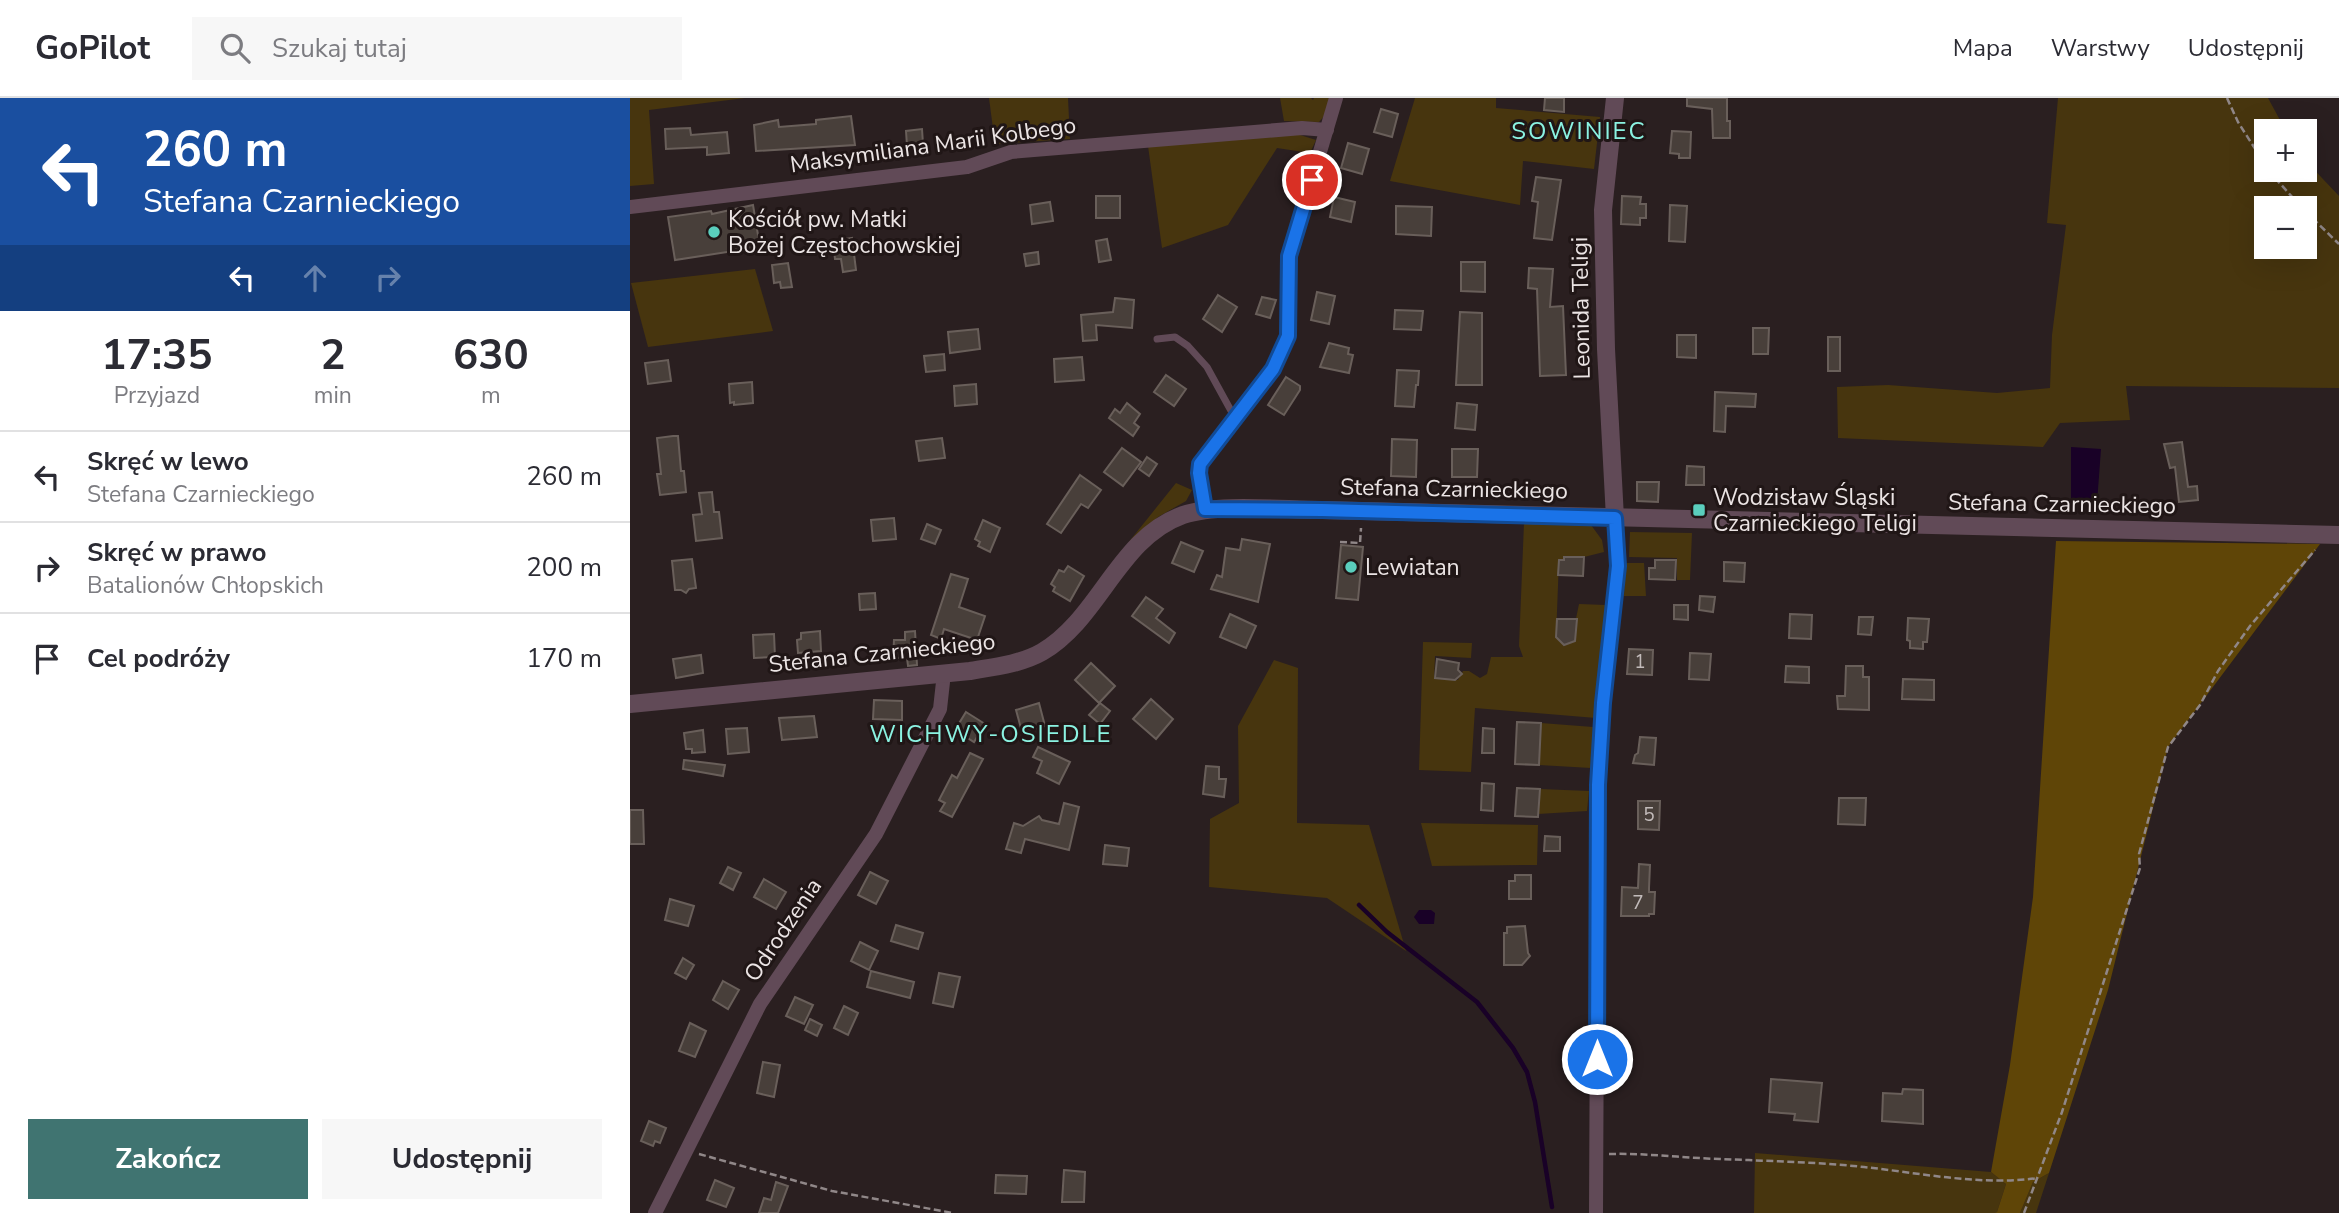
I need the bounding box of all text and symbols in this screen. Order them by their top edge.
search box [192,17,682,80]
text: GoPilot [35,26,150,71]
icon: search [216,29,254,67]
text: Szukaj tutaj [272,31,407,66]
text: Mapa [1953,32,2013,64]
text: Warstwy [2051,32,2150,64]
text: Udostępnij [2188,32,2304,64]
street label: Maksymiliana Marii Kolbego [788,110,1078,180]
district label: SOWINIEC [1511,115,1647,147]
text: 260 m [143,116,287,183]
map controls [2254,119,2317,259]
button: + [2254,119,2317,182]
icon: left [28,126,119,217]
pin [1282,150,1342,210]
icon: arrive [1293,161,1331,199]
text: Stefana Czarnieckiego [143,180,460,223]
button: − [2254,196,2317,259]
place label: Kościół pw. Matki Bożej Częstochowskiej [728,204,961,261]
marker: Kościół pw. Matki Bożej Częstochowskiej [706,224,722,240]
street label: Leonida Teligi [1564,236,1598,380]
icon: left [223,259,261,297]
icon: ahead [296,259,334,297]
icon: right [369,259,407,297]
text: 17:35 [101,327,212,384]
text: 2 [320,327,345,384]
text: 630 [453,327,529,384]
text: Przyjazd [114,380,200,411]
text: min [314,380,352,411]
text: m [481,380,501,411]
text: Skręć w lewo [87,444,249,479]
icon: left [28,458,66,496]
text: 260 m [526,459,602,494]
street label: Stefana Czarnieckiego [1340,472,1568,506]
text: Stefana Czarnieckiego [87,479,315,510]
place label: Wodzisław Śląski Czarnieckiego Teligi [1713,482,1917,539]
street label: Stefana Czarnieckiego [1948,487,2176,521]
marker: Wodzisław Śląski Czarnieckiego Teligi [1691,502,1707,518]
text: Skręć w prawo [87,535,267,570]
icon: right [28,549,66,587]
text: 200 m [526,550,602,585]
place label: Lewiatan [1365,552,1460,583]
marker: Lewiatan [1343,559,1359,575]
text: Batalionów Chłopskich [87,570,324,601]
street label: Stefana Czarnieckiego [767,626,997,680]
icon: arrive [28,640,66,678]
text: Cel podróży [87,641,230,676]
text: 170 m [526,641,602,676]
house number: 1 [1634,649,1646,675]
district label: WICHWY-OSIEDLE [869,718,1113,750]
house number: 5 [1643,802,1655,828]
street label: Odrodzenia [737,872,829,988]
house number: 7 [1632,890,1644,916]
position arrow [1560,1022,1634,1096]
button: Zakończ [28,1119,308,1199]
button: Udostępnij [322,1119,602,1199]

